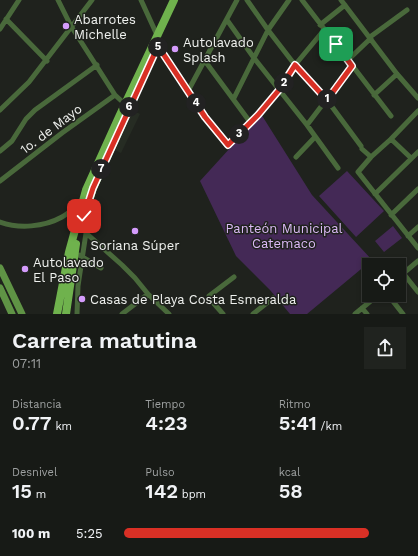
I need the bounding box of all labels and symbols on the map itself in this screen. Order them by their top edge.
place label: Abarrotes Michelle [74,12,136,42]
marker: Abarrotes Michelle [61,21,71,31]
pin [319,27,353,61]
place label: Autolavado Splash [183,35,254,65]
pin: 5 [148,37,168,57]
marker: Autolavado Splash [170,44,180,54]
pin: 2 [274,73,294,93]
pin: 1 [317,89,337,109]
pin: 4 [186,93,206,113]
pin: 6 [119,97,139,117]
street label: 1o. de Mayo [17,101,85,157]
pin: 3 [229,124,249,144]
pin: 7 [91,159,111,179]
pin [67,199,101,233]
park label: Panteón Municipal Catemaco [225,221,343,251]
marker: Soriana Súper [130,226,140,236]
place label: Soriana Súper [90,238,180,253]
place label: Autolavado El Paso [33,255,104,285]
marker: Autolavado El Paso [20,264,30,274]
place label: Casas de Playa Costa Esmeralda [90,292,297,307]
marker: Casas de Playa Costa Esmeralda [77,294,87,304]

